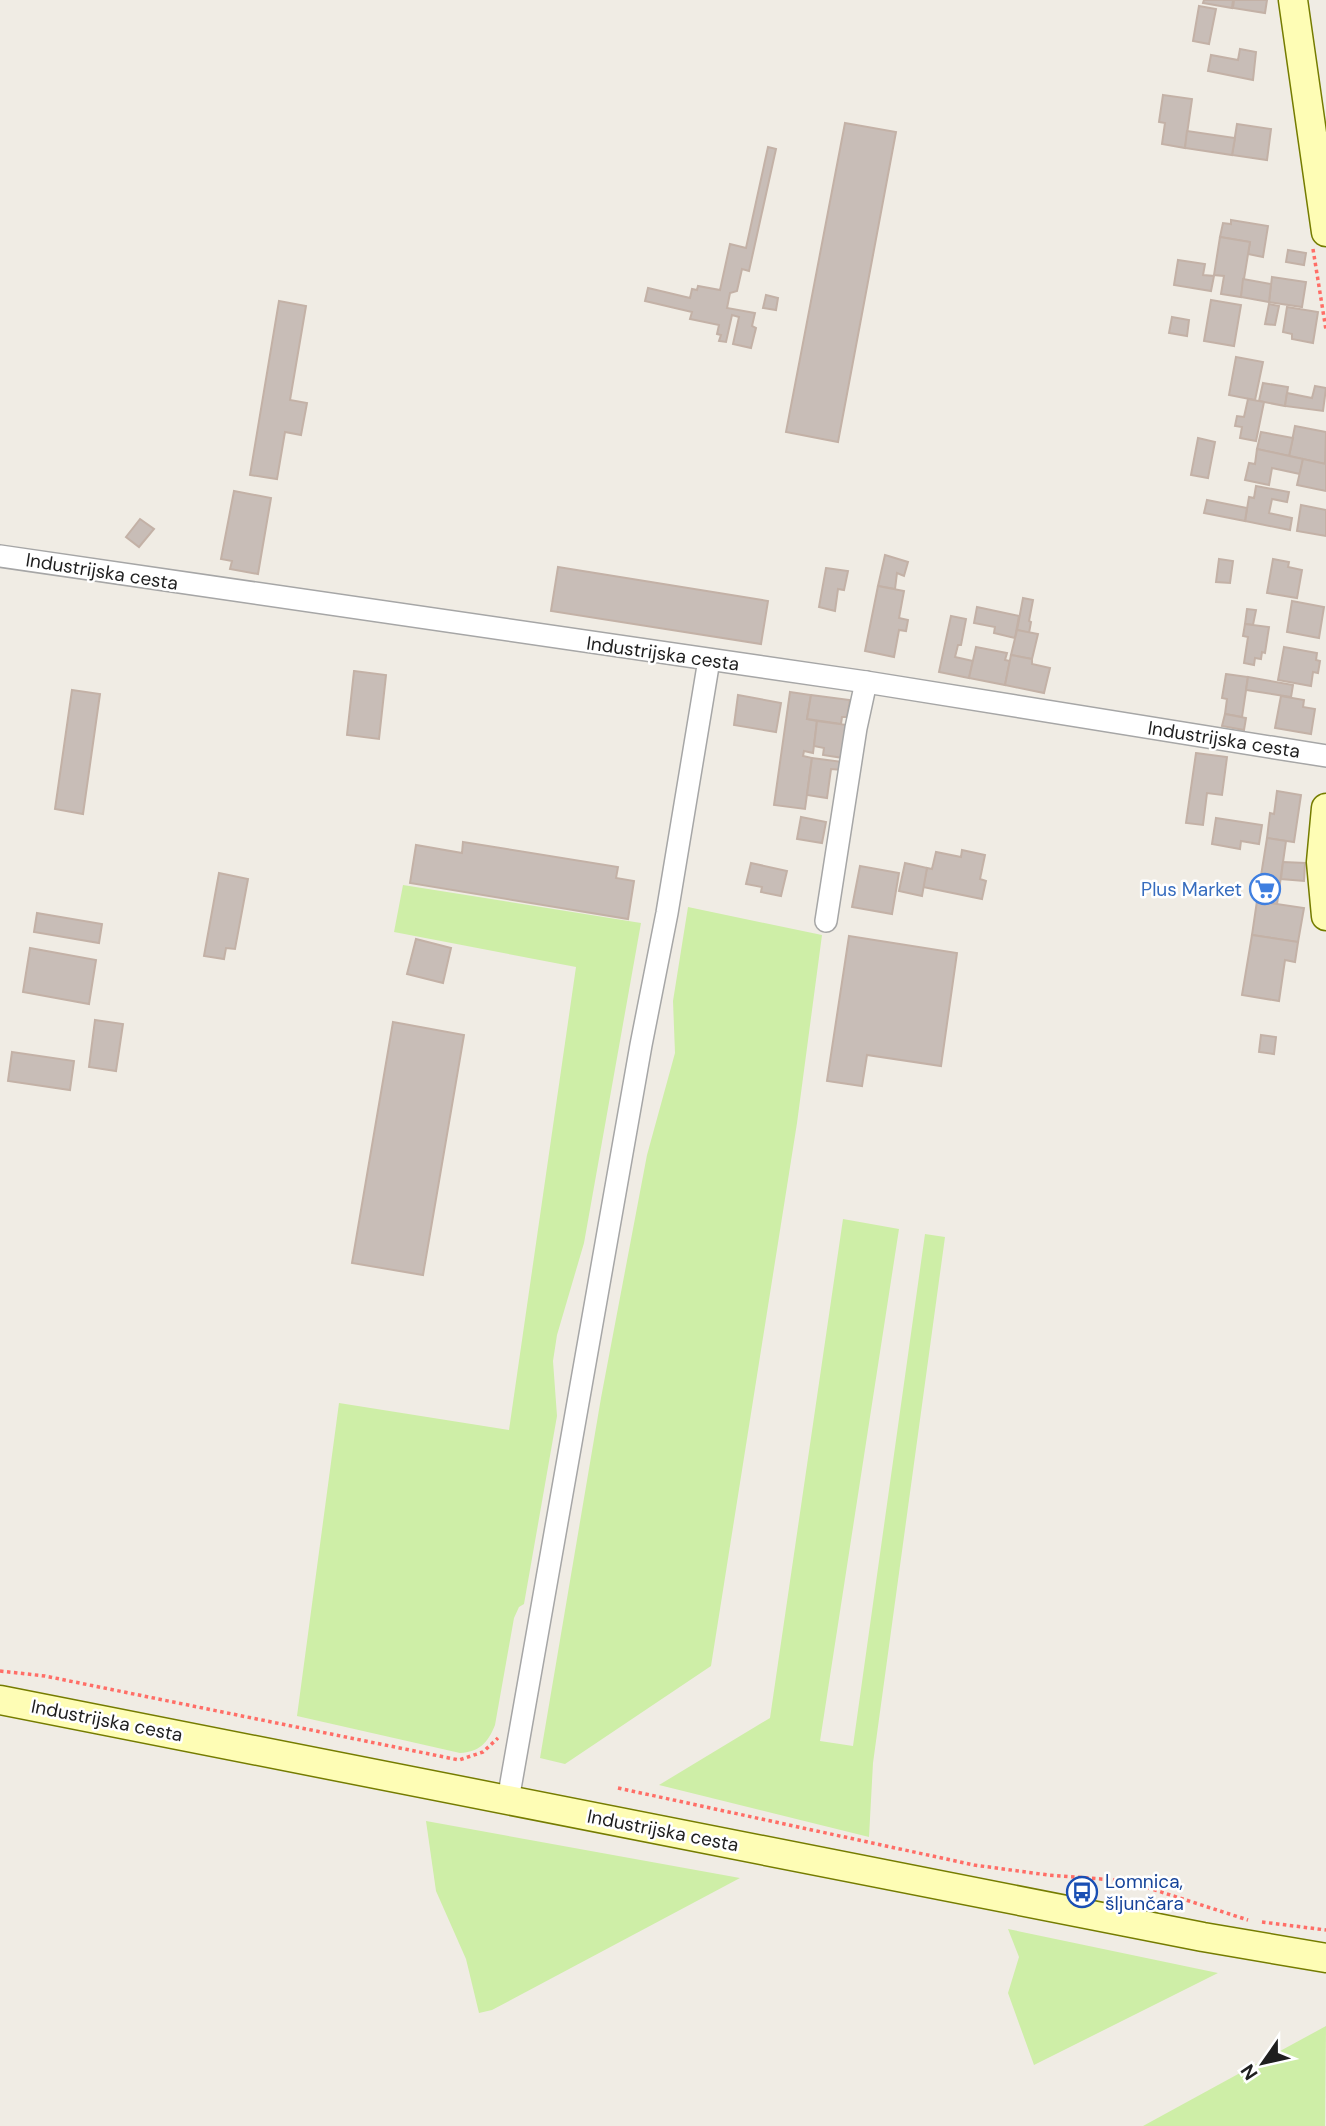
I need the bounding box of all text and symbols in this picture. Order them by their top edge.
street label: Industrijska cesta [24,547,180,596]
street label: Industrijska cesta [585,630,741,677]
street label: Industrijska cesta [1146,715,1302,764]
supermarket icon: Plus Market [1248,872,1282,906]
place label: Plus Market [1141,877,1242,902]
street label: Industrijska cesta [29,1694,185,1747]
street label: Industrijska cesta [585,1804,741,1857]
place label: Lomnica, šljunčara [1105,1869,1184,1916]
bus stop icon: Lomnica, šljunčara [1065,1875,1099,1909]
north arrow [1228,2028,1298,2098]
text: N [1235,2059,1264,2085]

